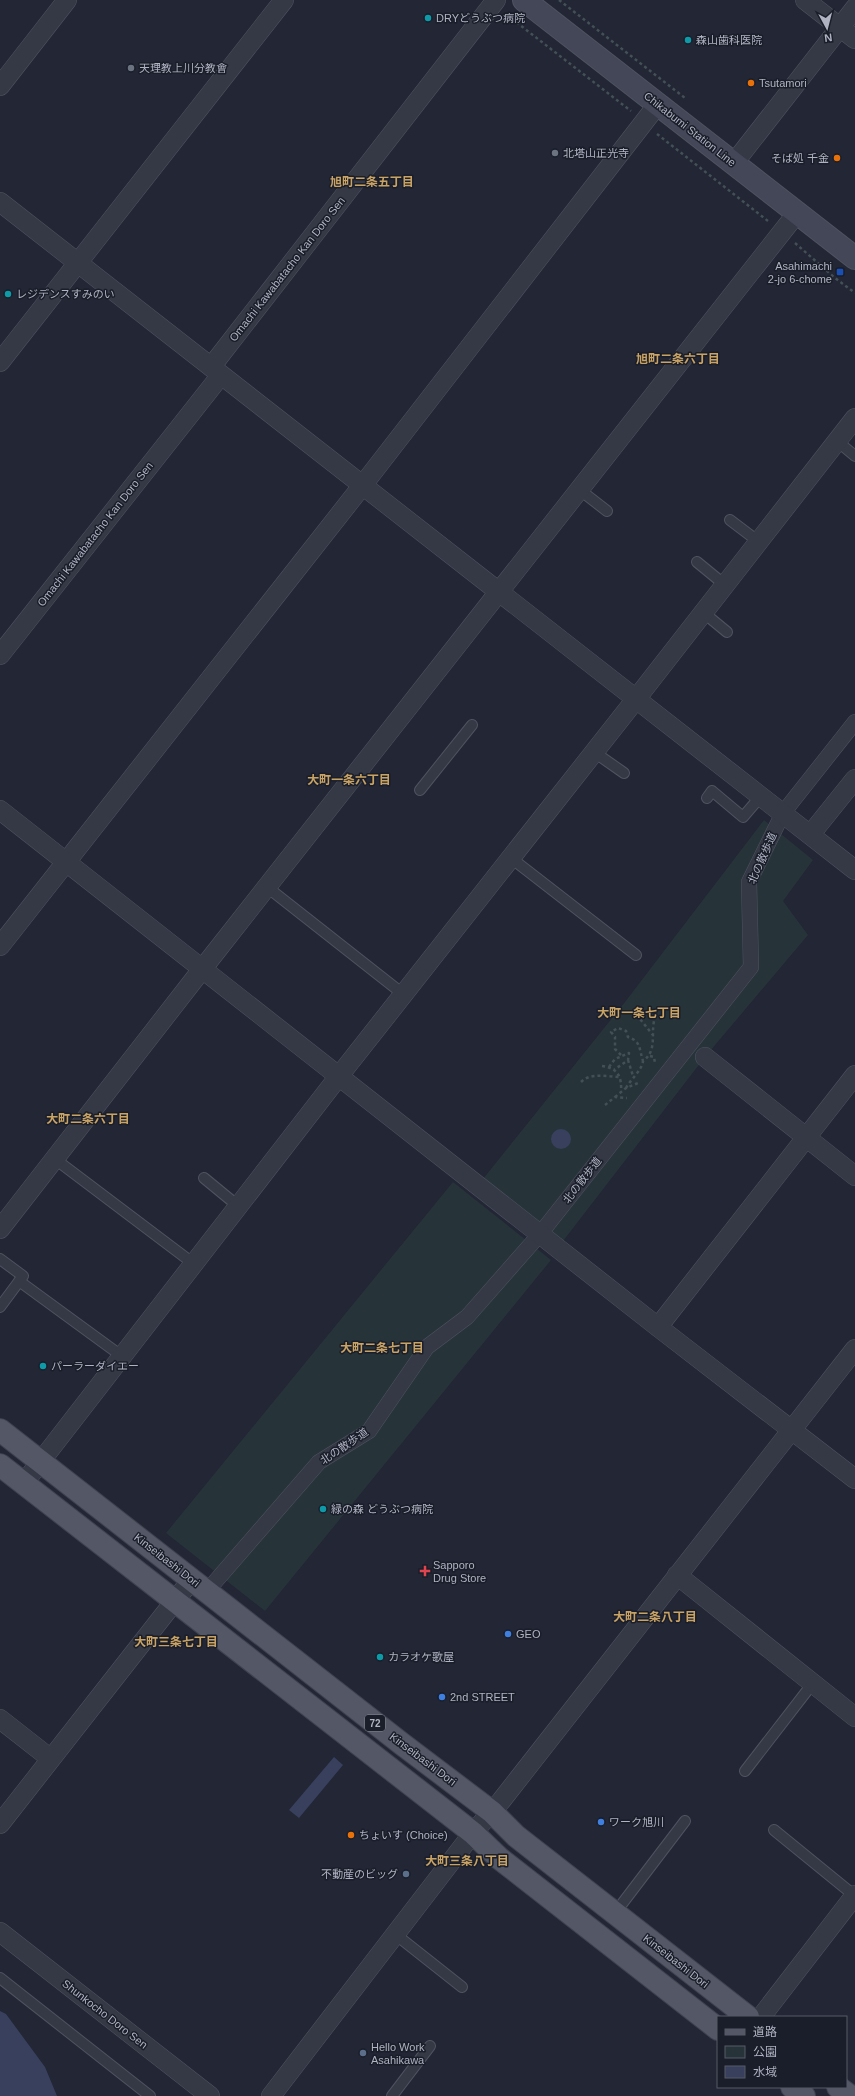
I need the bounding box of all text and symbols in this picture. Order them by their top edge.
north arrow [807,8,847,48]
place label: DRYどうぶつ病院 [436,12,525,24]
marker: DRYどうぶつ病院 [423,13,433,23]
text: N [823,31,833,44]
place label: 森山歯科医院 [696,34,762,46]
marker: 森山歯科医院 [683,35,693,45]
place label: 天理教上川分教會 [139,62,227,74]
marker: 天理教上川分教會 [126,63,136,73]
place label: Tsutamori [759,77,807,89]
marker: Tsutamori [746,78,756,88]
street label: Chikabumi Station Line [642,89,738,169]
place label: 北塔山正光寺 [563,147,629,159]
marker: 北塔山正光寺 [550,148,560,158]
place label: そば処 千金 [771,152,829,164]
marker: そば処 千金 [832,153,842,163]
district label: 旭町二条五丁目 [330,175,414,189]
street label: Omachi Kawabatacho Kan Doro Sen [227,194,347,344]
place label: Asahimachi 2-jo 6-chome [768,260,832,285]
marker: Asahimachi 2-jo 6-chome [835,267,845,277]
place label: レジデンスすみのい [16,288,115,300]
marker: レジデンスすみのい [3,289,13,299]
district label: 旭町二条六丁目 [636,352,720,366]
street label: Omachi Kawabatacho Kan Doro Sen [35,459,155,609]
district label: 大町一条六丁目 [307,773,391,787]
street label: 北の散歩道 [745,830,779,886]
district label: 大町一条七丁目 [597,1006,681,1020]
district label: 大町二条六丁目 [46,1112,130,1126]
street label: 北の散歩道 [560,1155,604,1205]
district label: 大町二条七丁目 [340,1341,424,1355]
place label: パーラーダイエー [51,1360,139,1372]
marker: パーラーダイエー [38,1361,48,1371]
street label: 北の散歩道 [318,1426,370,1466]
place label: 緑の森 どうぶつ病院 [331,1503,433,1515]
marker: 緑の森 どうぶつ病院 [318,1504,328,1514]
street label: Kinseibashi Dori [132,1531,202,1589]
place label: Sapporo Drug Store [433,1559,486,1584]
marker: Sapporo Drug Store [420,1566,430,1576]
district label: 大町二条八丁目 [613,1610,697,1624]
place label: GEO [516,1628,541,1640]
marker: GEO [503,1629,513,1639]
district label: 大町三条七丁目 [134,1635,218,1649]
place label: カラオケ歌屋 [388,1651,454,1663]
marker: カラオケ歌屋 [375,1652,385,1662]
place label: 2nd STREET [450,1691,515,1703]
marker: 2nd STREET [437,1692,447,1702]
road number: 72 [365,1715,385,1731]
street label: Kinseibashi Dori [388,1730,458,1788]
place label: ワーク旭川 [609,1816,664,1828]
marker: ワーク旭川 [596,1817,606,1827]
place label: ちょいす (Choice) [359,1829,448,1841]
marker: ちょいす (Choice) [346,1830,356,1840]
district label: 大町三条八丁目 [425,1854,509,1868]
place label: 不動産のビッグ [321,1868,398,1880]
marker: 不動産のビッグ [401,1869,411,1879]
street label: Kinseibashi Dori [641,1932,711,1990]
street label: Shunkocho Doro Sen [60,1977,150,2051]
legend [717,2016,847,2088]
text: 道路 [753,2025,777,2039]
place label: Hello Work Asahikawa [371,2041,425,2066]
text: 公園 [753,2045,777,2059]
marker: Hello Work Asahikawa [358,2048,368,2058]
text: 水域 [753,2065,777,2079]

